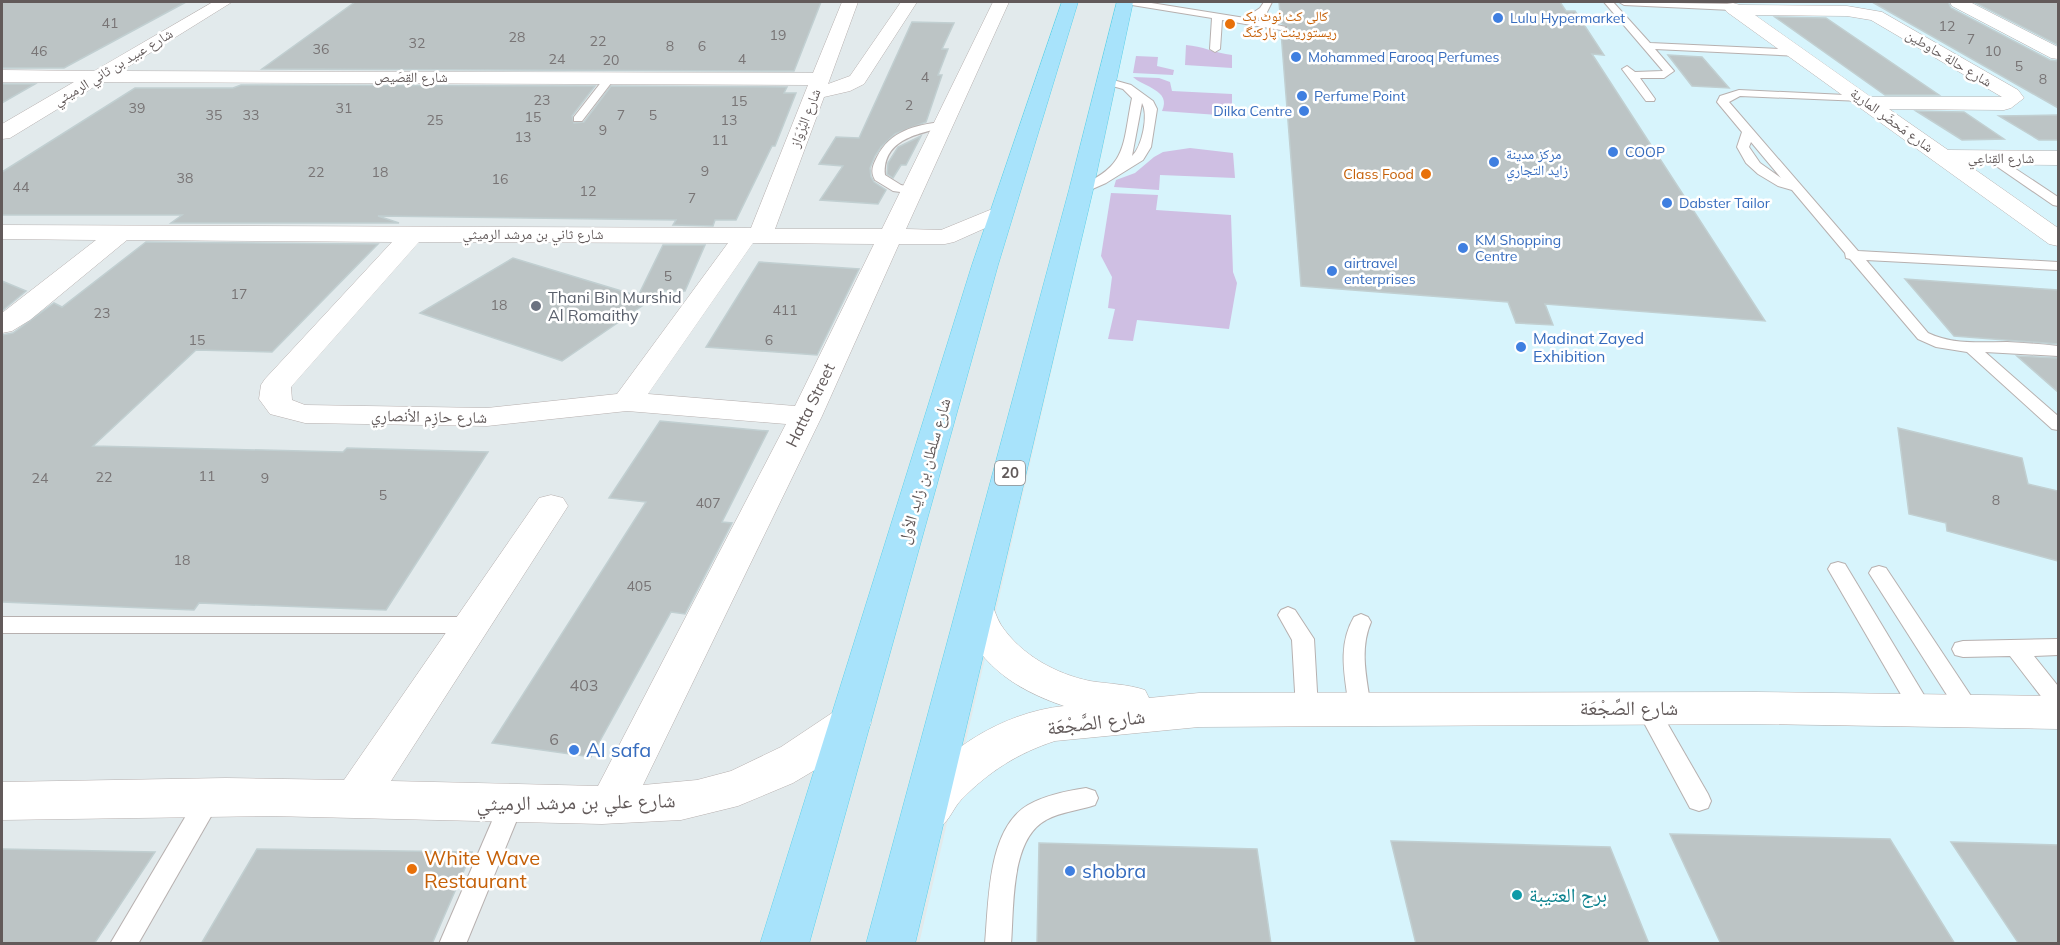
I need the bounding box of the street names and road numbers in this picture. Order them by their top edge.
street label: شارع عبيد بن ثاني الرميثي [50,24,177,112]
street label: شارع حالة حاوطين [1902,25,1995,92]
street label: شارع القِصَيص [374,68,448,87]
street label: شارع مَحضَر المارية [1846,84,1937,157]
street label: شارع البُرْوَاز [785,86,825,151]
street label: شارع القِناعِي [1968,149,2034,170]
street label: شارع ثاني بن مرشد الرميثي [462,225,604,246]
street label: Hatta Street [781,359,839,450]
street label: شارع سلطان بن زايد الأول [894,396,955,547]
street label: شارع حازِم الأنصارِي [371,405,487,430]
road number: 20 [995,461,1025,485]
street label: شارع الصَّجْعَة [1580,695,1678,721]
street label: شارع الصَّجْعَة [1046,703,1146,741]
street label: شارع علي بن مرشد الرميثي [476,787,676,820]

